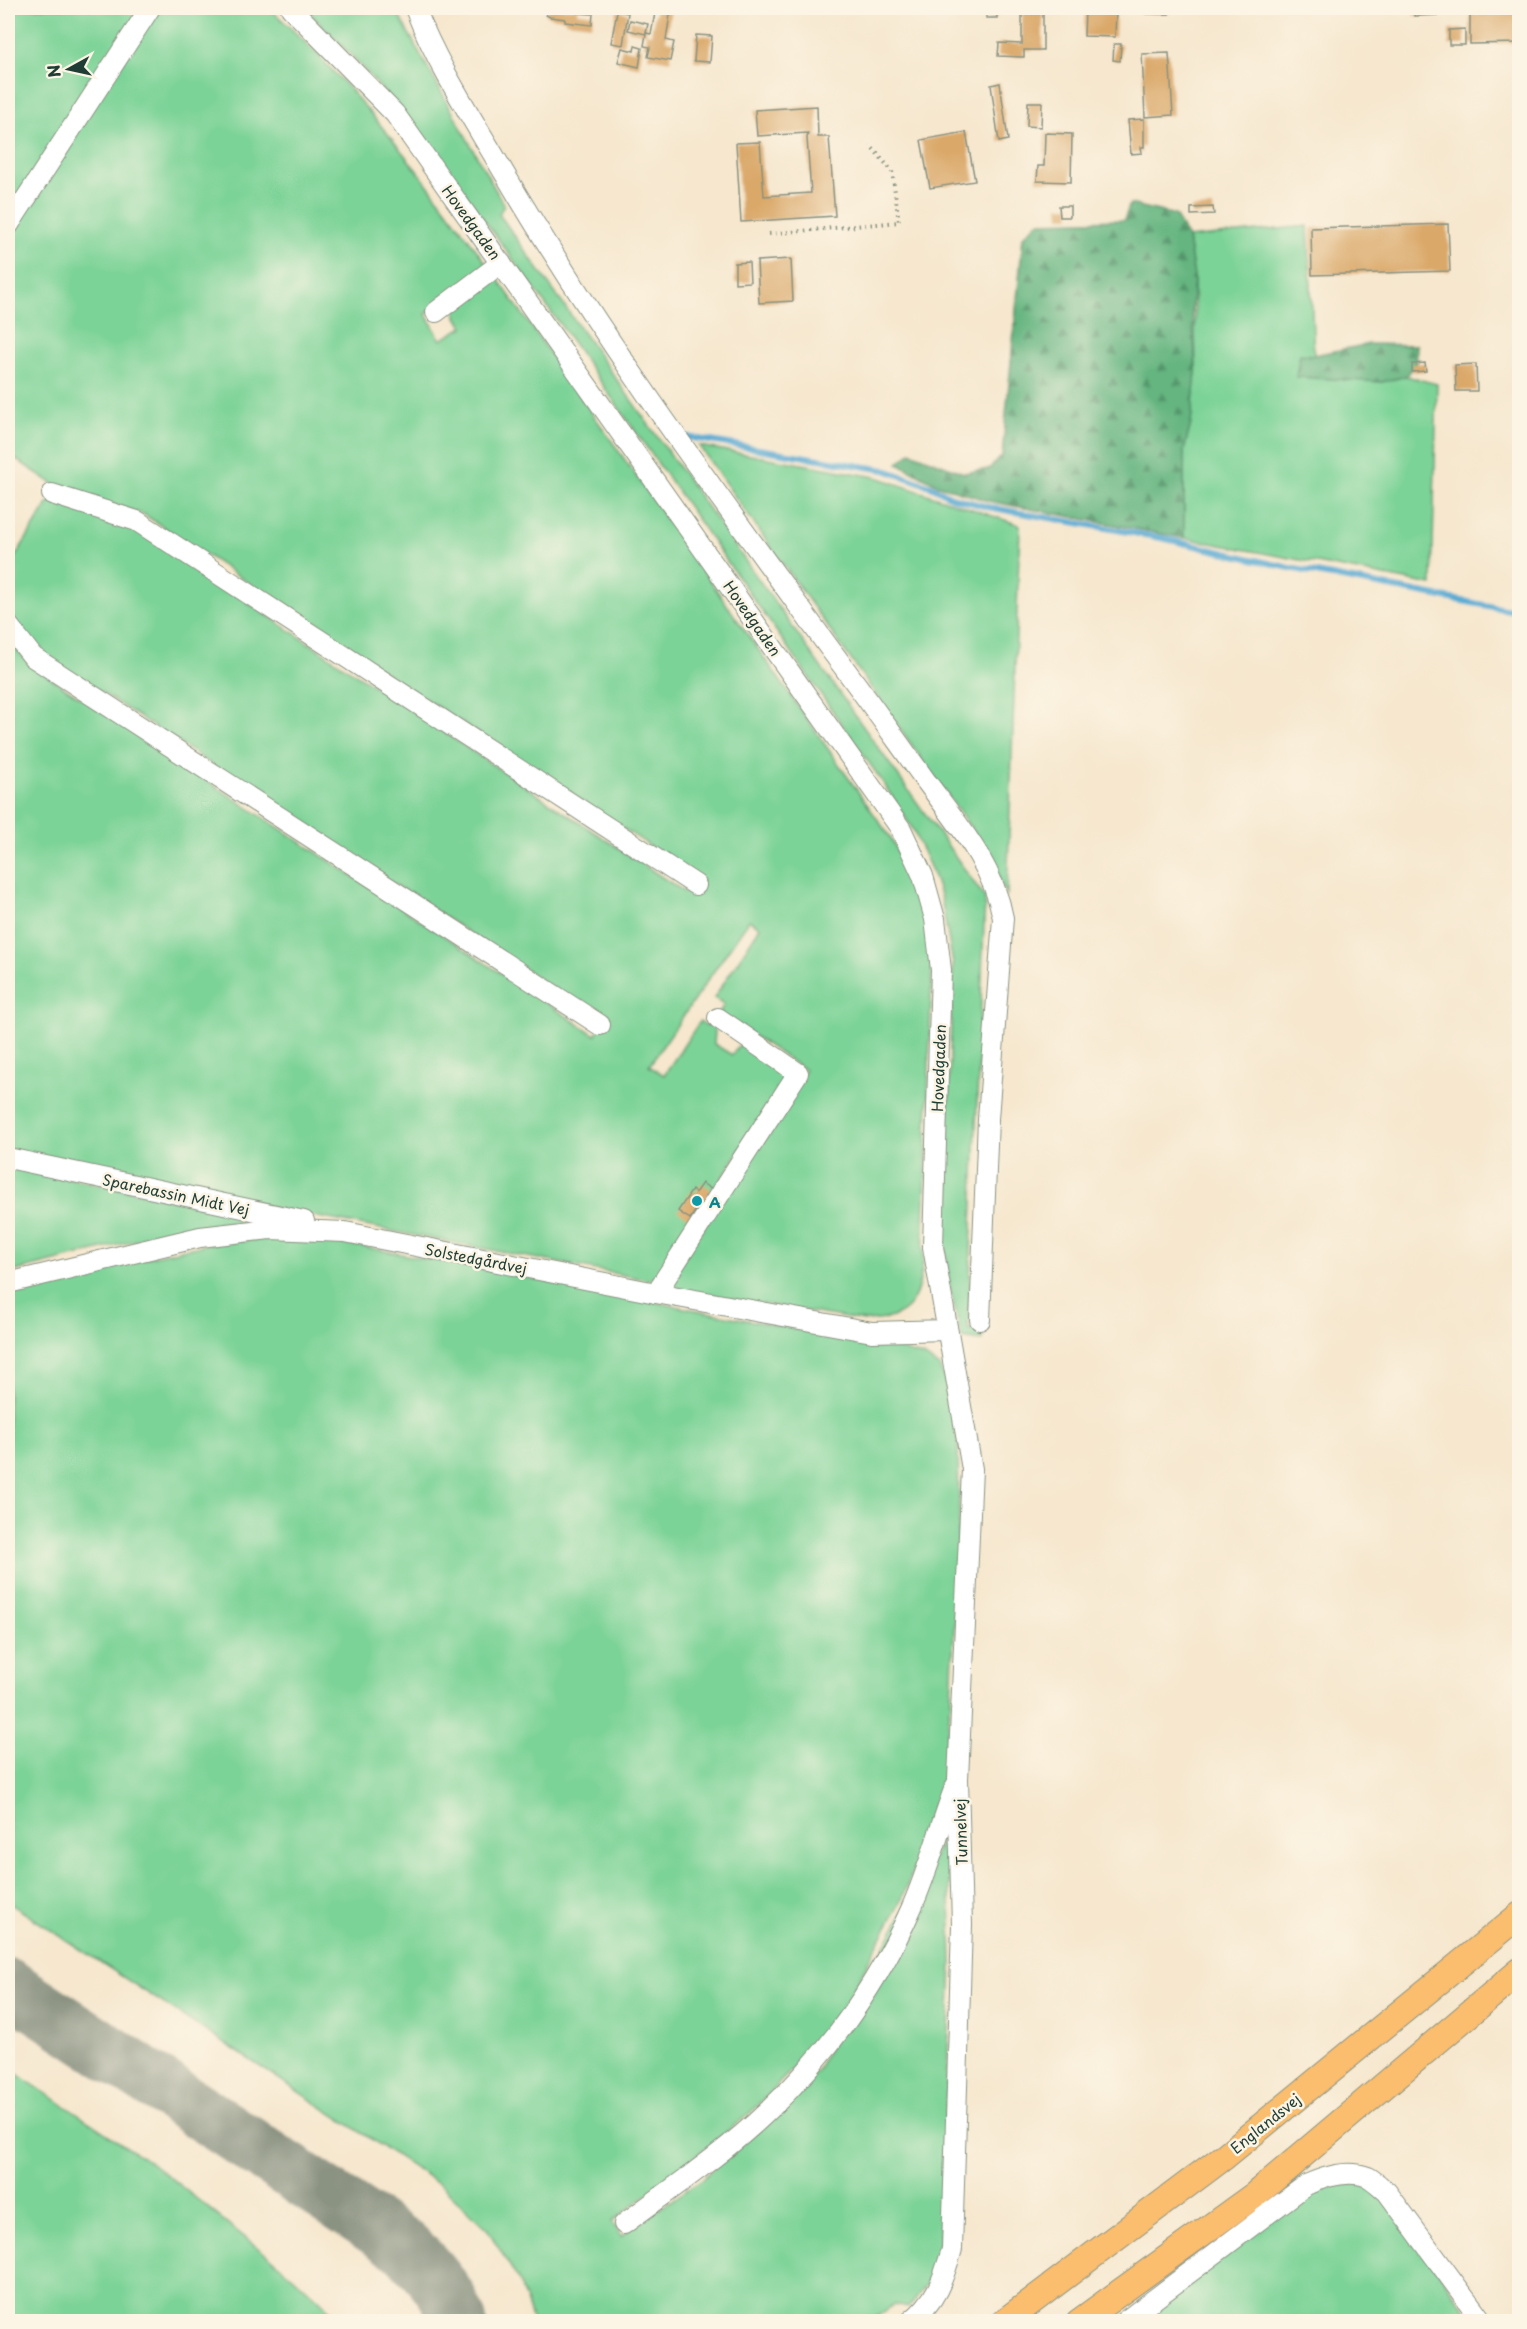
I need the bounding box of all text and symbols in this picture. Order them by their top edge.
north arrow [39,39,99,99]
text: N [40,63,66,79]
street label: Hovedgaden [437,180,507,264]
street label: Hovedgaden [718,576,788,660]
street label: Hovedgaden [925,1024,951,1112]
street label: Sparebassin Midt Vej [100,1167,252,1221]
place label: A [709,1190,721,1213]
marker: A [690,1194,704,1208]
street label: Solstedgårdvej [423,1237,529,1279]
street label: Tunnelvej [947,1798,973,1866]
street label: Englandsvej [1225,2087,1305,2159]

